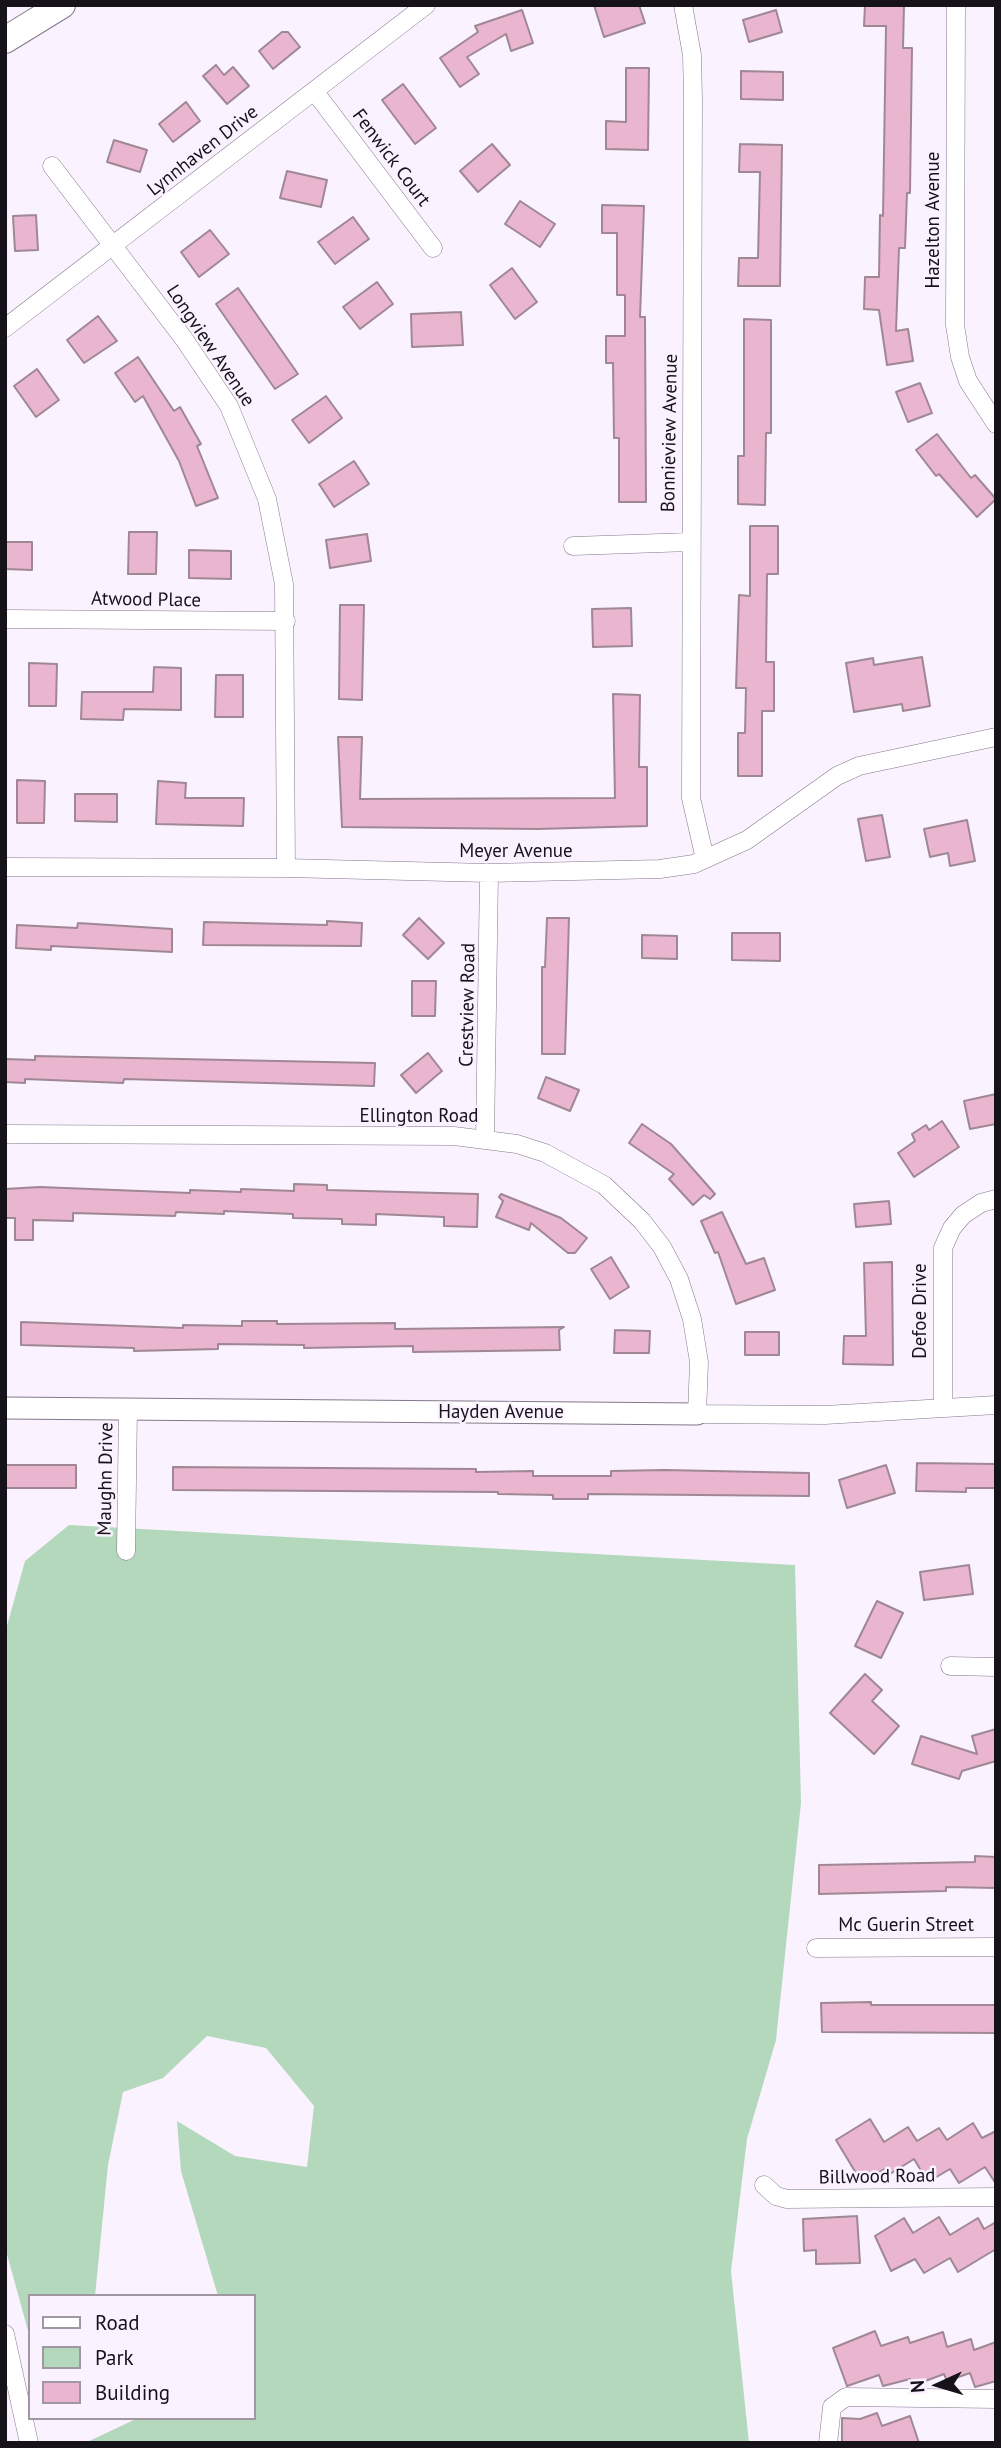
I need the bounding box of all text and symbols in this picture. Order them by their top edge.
street label: Lynnhaven Drive [143,101,263,201]
street label: Fenwick Court [347,105,435,211]
street label: Hazelton Avenue [923,152,945,288]
street label: Longview Avenue [161,281,259,411]
street label: Bonnieview Avenue [657,354,683,512]
street label: Atwood Place [91,588,201,612]
street label: Meyer Avenue [459,841,573,863]
street label: Crestview Road [456,943,480,1067]
street label: Ellington Road [359,1106,479,1128]
street label: Defoe Drive [910,1263,932,1359]
street label: Hayden Avenue [438,1402,564,1424]
street label: Maughn Drive [94,1422,118,1536]
street label: Mc Guerin Street [838,1915,974,1937]
street label: Billwood Road [818,2165,936,2189]
legend [28,2294,256,2420]
text: Road [95,2309,139,2336]
text: Park [95,2344,134,2371]
north arrow [903,2350,973,2420]
text: Building [95,2379,170,2406]
text: N [905,2379,929,2394]

